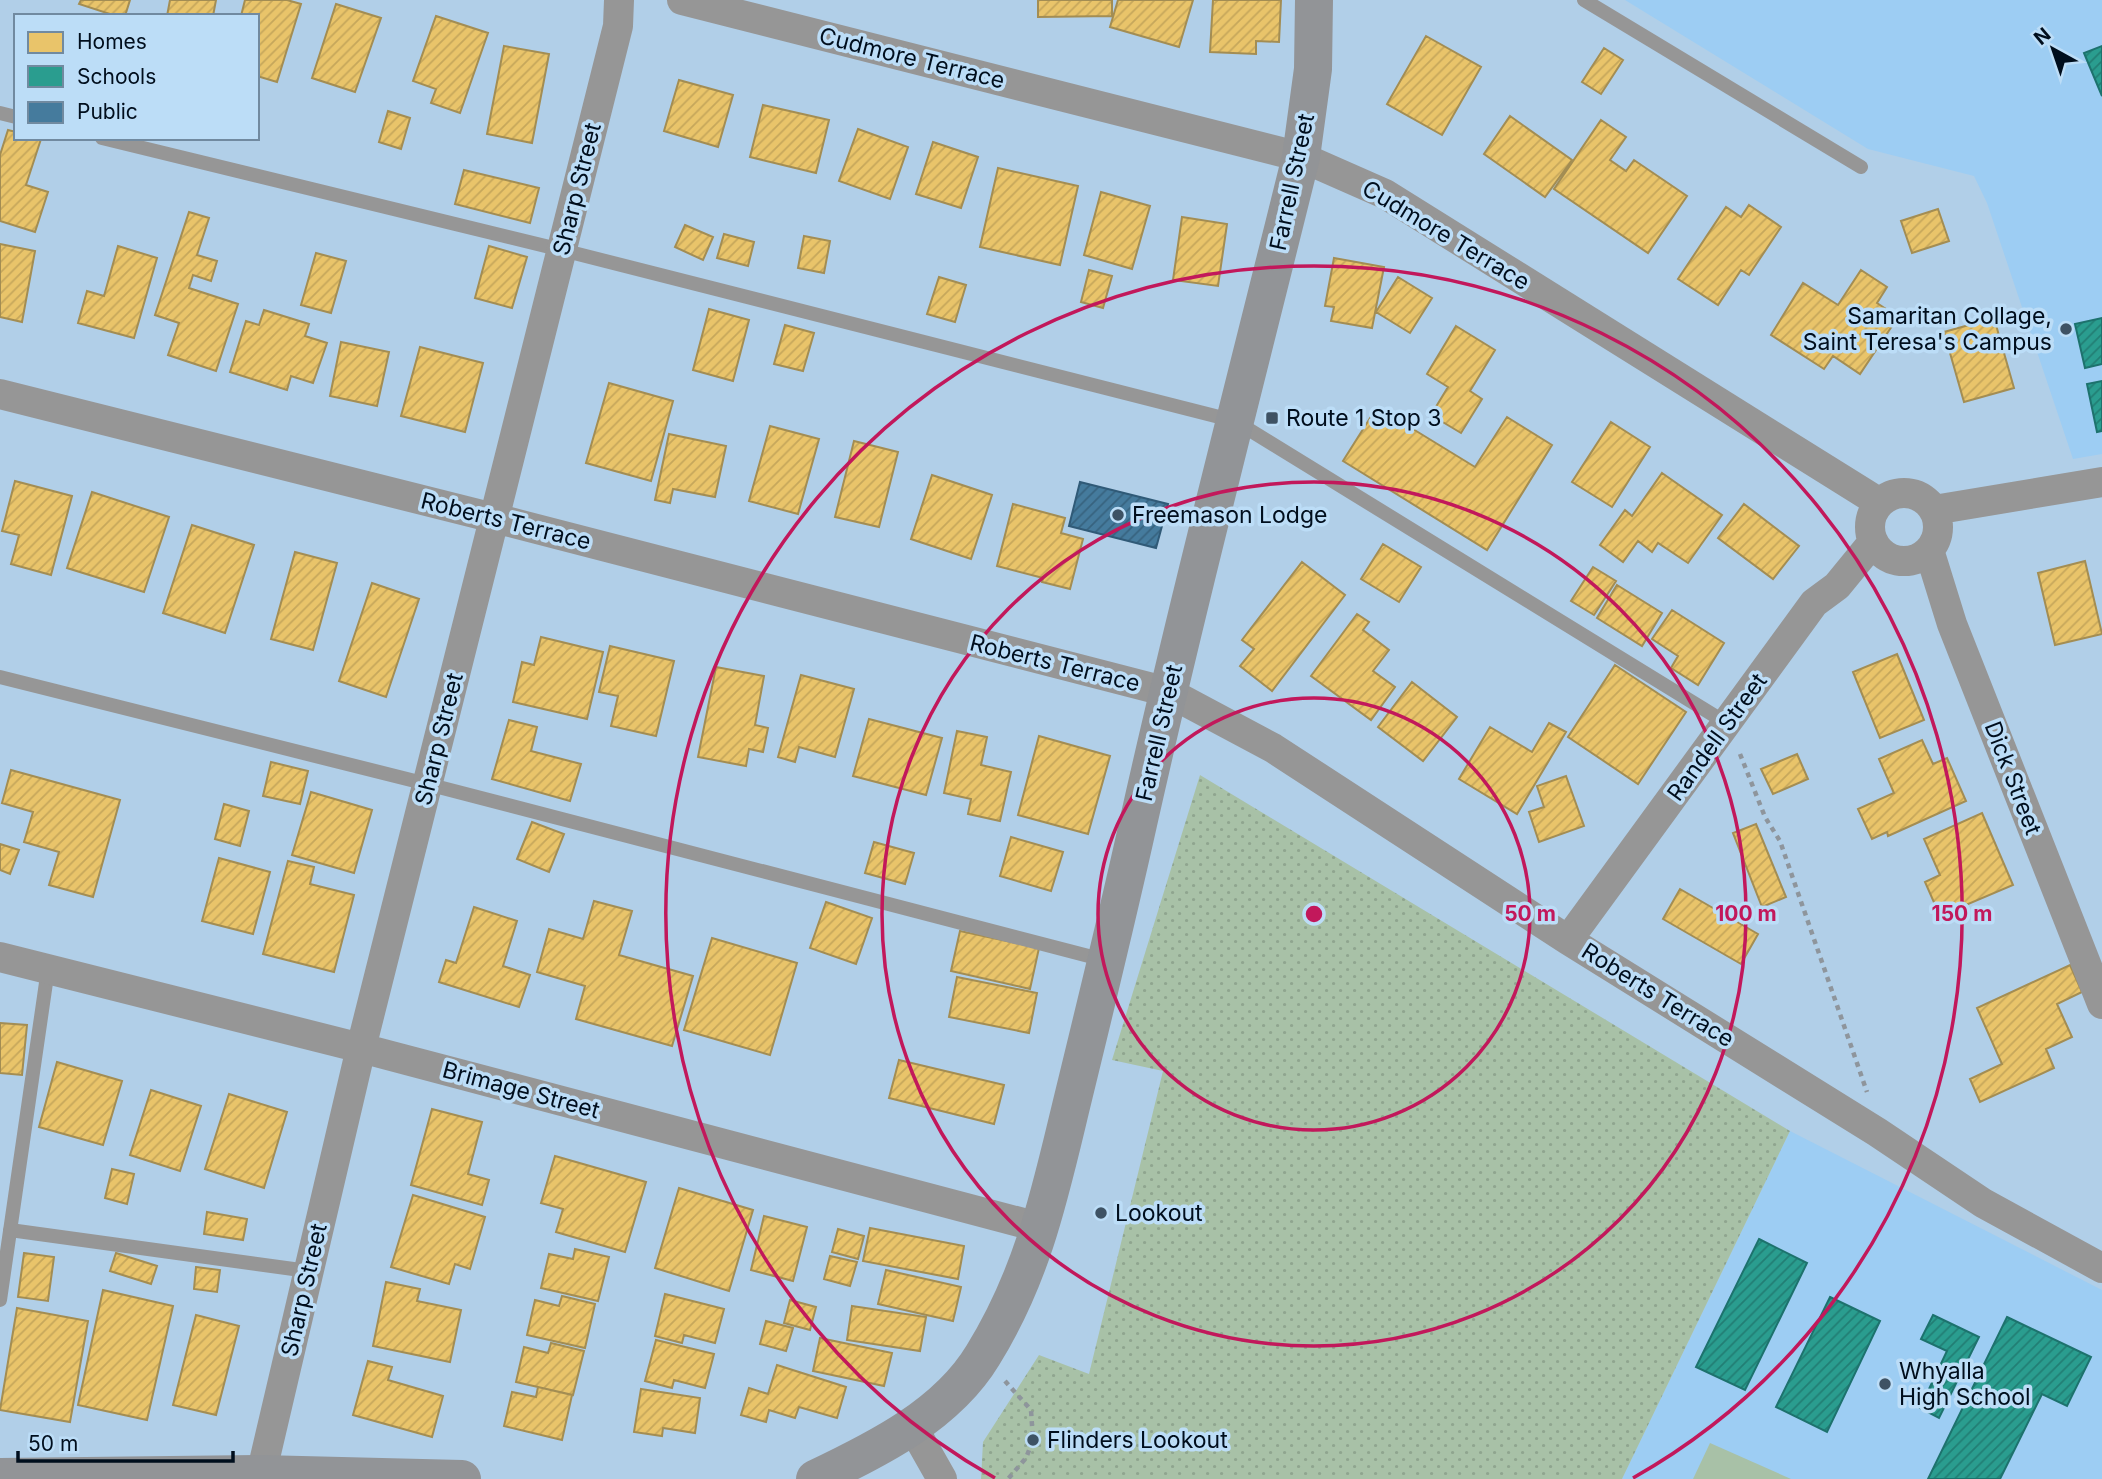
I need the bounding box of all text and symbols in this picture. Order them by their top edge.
legend [14,14,259,140]
north arrow [2018,14,2088,84]
street label: Cudmore Terrace [816,21,1008,95]
text: N [2029,23,2055,50]
text: Homes [77,29,147,54]
text: Schools [77,64,156,89]
text: Public [77,99,138,124]
street label: Farrell Street [1264,111,1320,253]
street label: Sharp Street [547,119,607,258]
street label: Cudmore Terrace [1357,174,1535,296]
place label: Samaritan Collage, Saint Teresa's Campus [1803,302,2052,356]
marker: Samaritan Collage, Saint Teresa's Campus [2058,321,2074,337]
place label: Route 1 Stop 3 [1286,404,1441,432]
marker: Route 1 Stop 3 [1264,410,1280,426]
street label: Roberts Terrace [418,486,594,556]
place label: Freemason Lodge [1132,501,1327,529]
marker: Freemason Lodge [1110,507,1126,523]
street label: Roberts Terrace [967,628,1143,698]
street label: Farrell Street [1130,662,1188,804]
street label: Randell Street [1661,667,1773,806]
street label: Sharp Street [409,669,469,808]
street label: Dick Street [1979,717,2048,839]
text: 50 m [1504,901,1556,926]
text: 100 m [1715,901,1777,926]
text: 150 m [1932,901,1992,926]
centre of rings [1302,902,1326,926]
street label: Roberts Terrace [1577,937,1739,1053]
street label: Brimage Street [439,1056,603,1125]
place label: Lookout [1115,1199,1203,1227]
marker: Lookout [1093,1205,1109,1221]
street label: Sharp Street [275,1220,333,1359]
place label: Whyalla High School [1899,1357,2031,1411]
marker: Whyalla High School [1877,1376,1893,1392]
scale bar [18,1420,233,1464]
place label: Flinders Lookout [1047,1426,1228,1454]
text: 50 m [28,1431,78,1456]
marker: Flinders Lookout [1025,1432,1041,1448]

